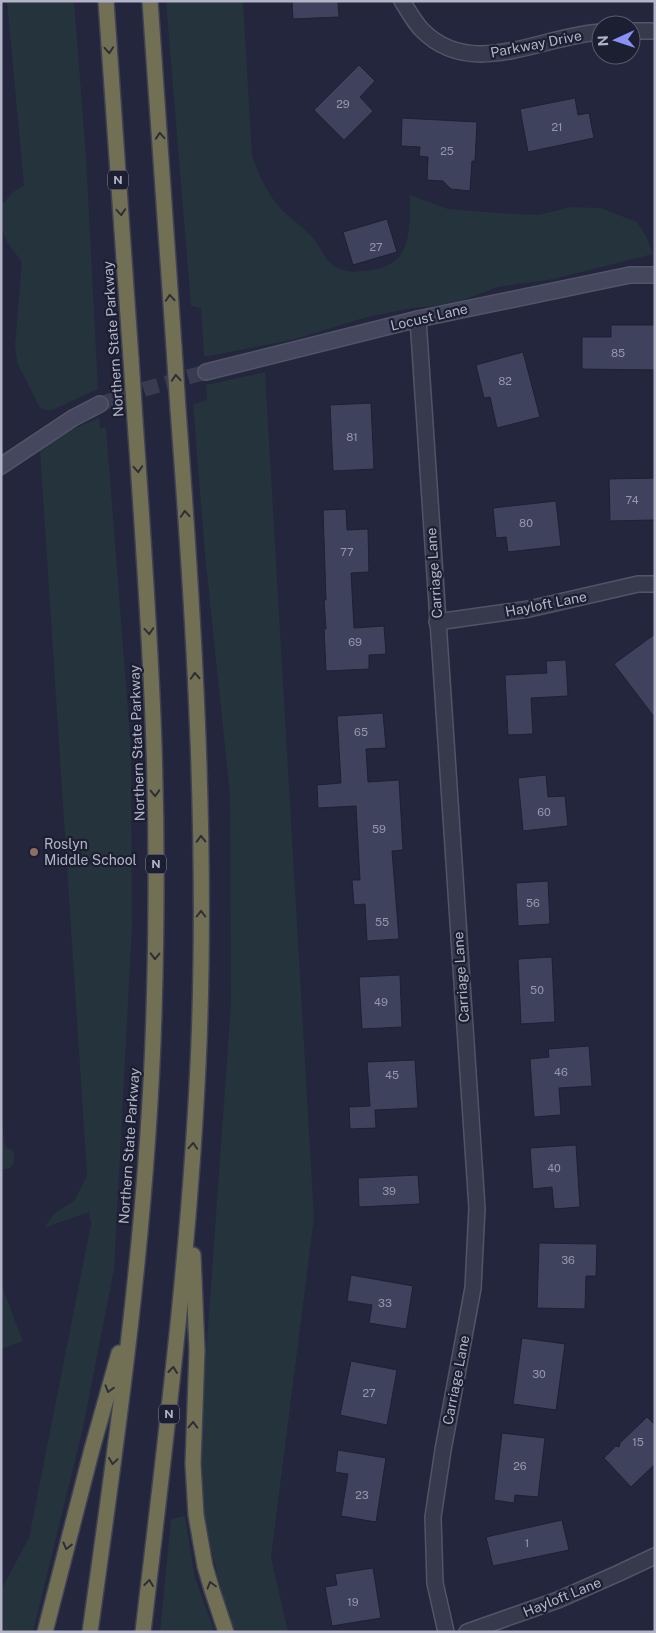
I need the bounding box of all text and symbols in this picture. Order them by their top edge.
north arrow [591,15,641,65]
street label: Parkway Drive [489,27,583,61]
text: N [595,35,611,47]
one-way arrow [104,46,115,54]
house number: 29 [336,98,350,110]
house number: 21 [551,121,563,133]
one-way arrow [154,132,165,140]
house number: 25 [440,145,454,157]
road number: N [108,170,128,190]
one-way arrow [115,208,126,216]
house number: 27 [369,241,383,253]
street label: Northern State Parkway [100,260,126,418]
one-way arrow [165,294,176,302]
street label: Locust Lane [389,300,469,334]
house number: 85 [611,347,625,359]
one-way arrow [170,374,181,382]
house number: 82 [498,375,512,387]
house number: 81 [346,431,358,443]
one-way arrow [132,465,143,473]
house number: 74 [625,494,639,506]
one-way arrow [180,510,191,518]
house number: 80 [519,517,533,529]
street label: Carriage Lane [423,527,445,619]
house number: 77 [340,546,354,558]
street label: Hayloft Lane [504,588,588,620]
one-way arrow [143,627,154,635]
house number: 69 [348,636,362,648]
street label: Northern State Parkway [126,664,148,821]
one-way arrow [190,672,201,680]
house number: 65 [354,726,368,738]
one-way arrow [150,790,161,798]
house number: 60 [537,806,551,818]
house number: 59 [372,823,386,835]
one-way arrow [196,834,206,842]
place label: Roslyn Middle School [44,836,137,868]
marker: Roslyn Middle School [28,846,40,858]
road number: N [146,854,166,874]
house number: 56 [526,897,540,909]
one-way arrow [196,910,206,918]
house number: 55 [375,916,389,928]
street label: Carriage Lane [450,931,472,1023]
one-way arrow [150,952,160,960]
house number: 50 [530,984,544,996]
house number: 49 [374,996,388,1008]
house number: 46 [554,1066,568,1078]
street label: Northern State Parkway [116,1067,142,1225]
house number: 45 [385,1069,399,1081]
one-way arrow [187,1142,198,1150]
house number: 40 [547,1162,561,1174]
house number: 39 [382,1185,396,1197]
house number: 36 [561,1254,575,1266]
house number: 33 [378,1297,392,1309]
street label: Carriage Lane [439,1334,473,1426]
one-way arrow [167,1365,178,1373]
house number: 30 [532,1368,546,1380]
one-way arrow [105,1384,115,1392]
house number: 27 [362,1387,376,1399]
road number: N [159,1405,179,1424]
one-way arrow [188,1420,199,1428]
house number: 15 [632,1436,644,1448]
one-way arrow [108,1457,119,1465]
house number: 26 [513,1460,527,1472]
house number: 23 [355,1489,369,1501]
house number: 1 [525,1537,529,1549]
one-way arrow [62,1541,73,1550]
street label: Hayloft Lane [521,1574,603,1620]
one-way arrow [143,1579,154,1587]
one-way arrow [206,1582,216,1590]
house number: 19 [347,1596,359,1608]

